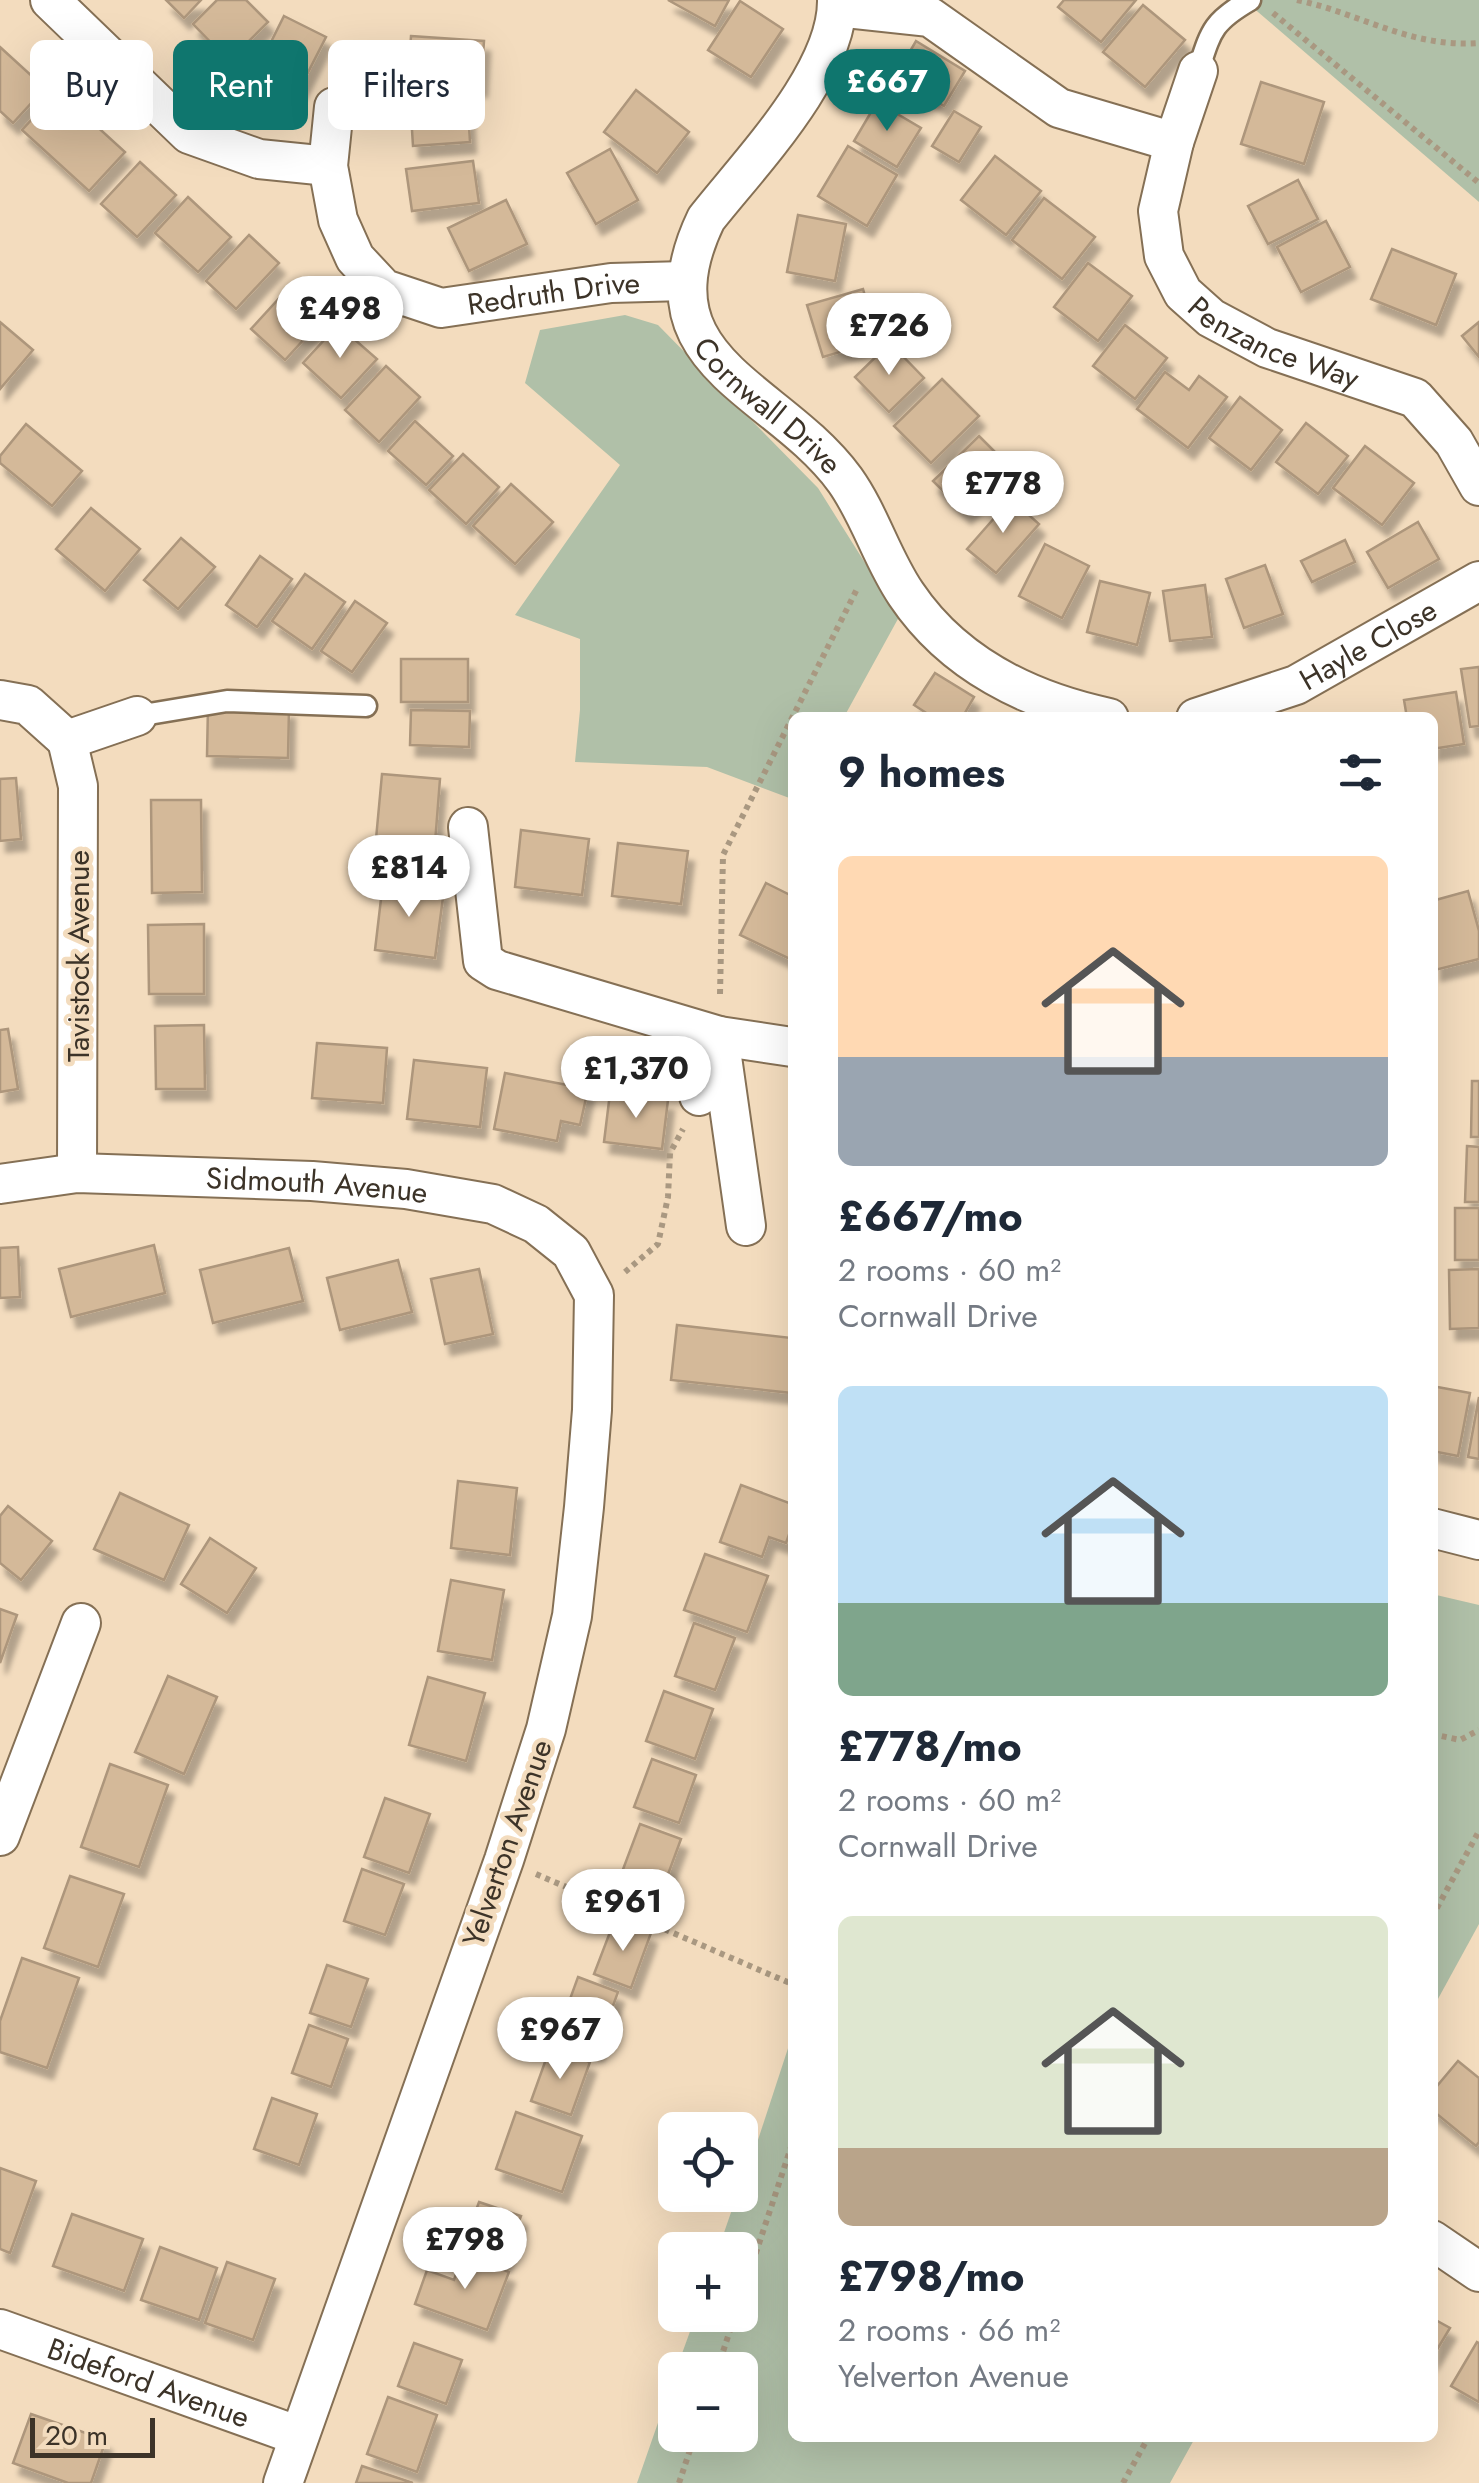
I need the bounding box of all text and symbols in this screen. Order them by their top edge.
chip: Buy [30,40,153,130]
chip: Rent [173,40,308,130]
chip: Filters [328,40,485,130]
pin: £667 [828,49,946,134]
text: £667 [846,58,928,104]
street label: Redruth Drive [464,261,640,325]
pin: £498 [281,276,399,361]
text: £498 [298,285,382,331]
street label: Penzance Way [1179,286,1366,399]
pin: £726 [830,293,948,378]
text: £726 [848,302,930,348]
street label: Cornwall Drive [684,328,853,483]
pin: £778 [944,451,1062,536]
text: £778 [964,460,1042,506]
street label: Hayle Close [1291,588,1444,700]
text: 9 homes [838,742,1005,803]
icon: filters [1333,745,1388,800]
pin: £814 [350,835,468,920]
text: £814 [370,844,448,890]
street label: Tavistock Avenue [57,850,100,1062]
icon: home [1023,921,1203,1101]
pin: £1,370 [555,1036,717,1121]
text: £1,370 [583,1045,689,1091]
street label: Sidmouth Avenue [205,1156,431,1214]
text: £667/mo [838,1186,1023,1247]
text: 2 rooms · 60 m² [838,1247,1061,1293]
text: Cornwall Drive [838,1293,1038,1339]
icon: home [1023,1451,1203,1631]
text: £778/mo [838,1716,1022,1777]
street label: Yelverton Avenue [451,1734,563,1952]
text: 2 rooms · 60 m² [838,1777,1061,1823]
text: Cornwall Drive [838,1823,1038,1869]
pin: £961 [564,1869,682,1954]
text: £961 [584,1878,662,1924]
icon: home [1023,1981,1203,2161]
pin: £967 [501,1997,619,2082]
text: £967 [519,2006,601,2052]
map controls [658,2112,758,2452]
button: locate [658,2112,758,2212]
pin: £798 [406,2207,524,2292]
text: £798 [425,2216,505,2262]
button: + [658,2232,758,2332]
text: £798/mo [838,2246,1025,2307]
text: 2 rooms · 66 m² [838,2307,1060,2353]
street label: Bideford Avenue [42,2326,256,2438]
button: − [658,2352,758,2452]
text: Yelverton Avenue [838,2353,1069,2399]
scale bar [30,2413,155,2458]
text: 20 m [45,2415,108,2456]

